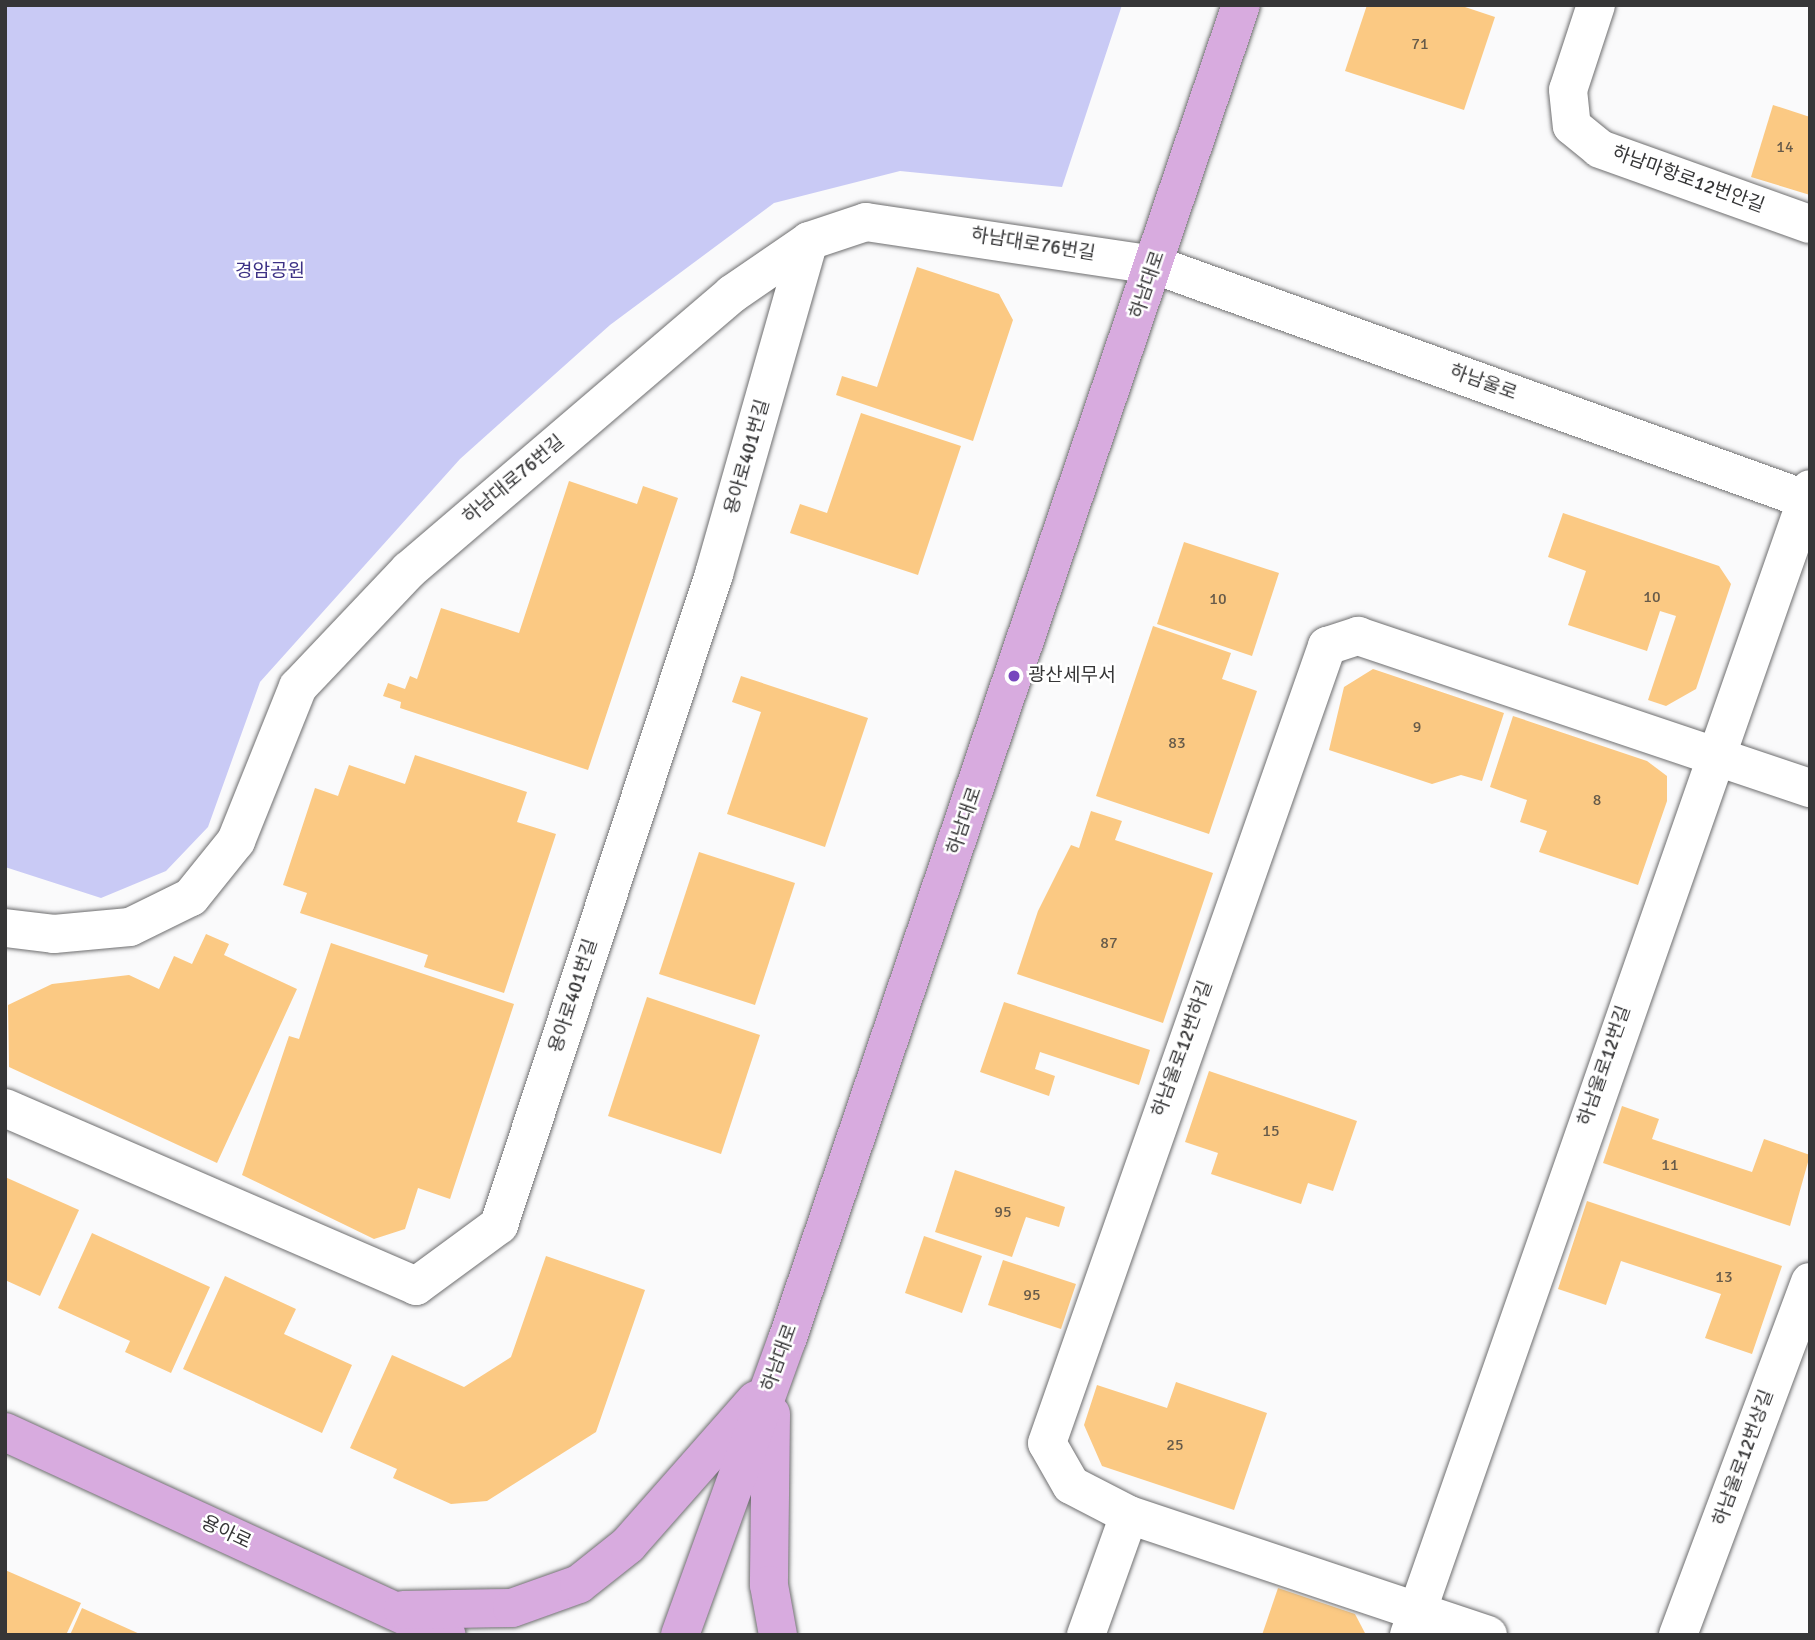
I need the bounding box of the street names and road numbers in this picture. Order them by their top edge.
street label: 하남마항로12번안길 [1609,142,1767,218]
street label: 하남대로76번길 [969,224,1097,266]
street label: 하남대로 [1126,248,1170,322]
street label: 하남울로 [1446,360,1520,406]
street label: 용아로401번길 [721,397,775,517]
street label: 하남대로76번길 [459,431,569,529]
street label: 하남대로 [943,784,987,858]
street label: 용아로401번길 [545,936,603,1056]
street label: 하남울로12번하길 [1148,978,1218,1120]
street label: 하남울로12번길 [1574,1003,1636,1129]
street label: 하남대로 [757,1321,803,1395]
street label: 하남울로12번상길 [1709,1387,1779,1529]
street label: 용아로 [197,1512,255,1554]

